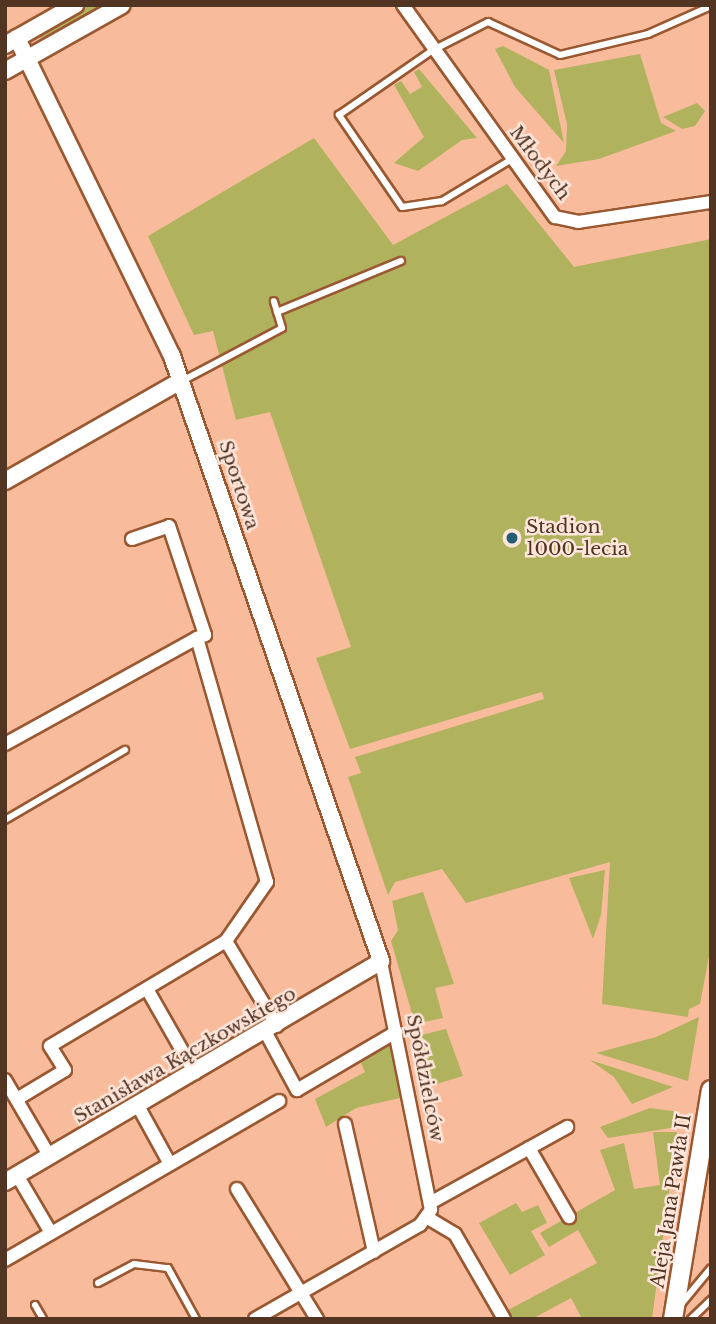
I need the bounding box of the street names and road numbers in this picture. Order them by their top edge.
street label: Młodych [505,121,575,205]
street label: Sportowa [214,438,264,532]
street label: Stanisława Kączkowskiego [70,982,300,1128]
street label: Spółdzielców [401,1012,449,1144]
street label: Aleja Jana Pawła II [646,1112,696,1290]

